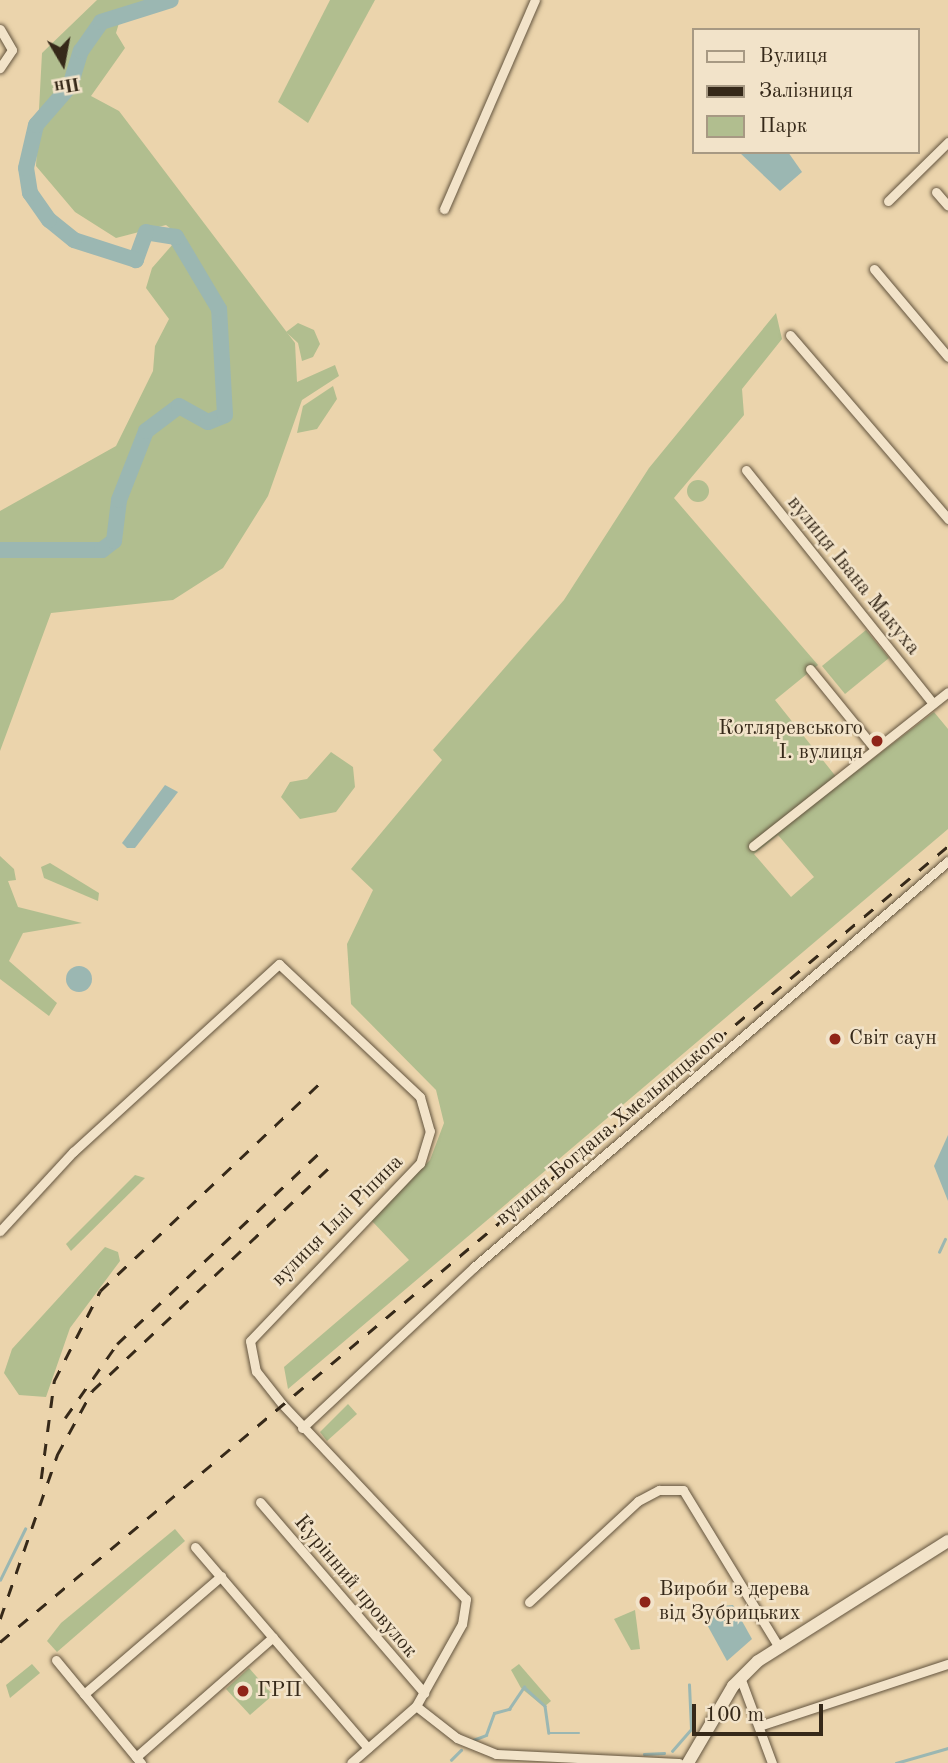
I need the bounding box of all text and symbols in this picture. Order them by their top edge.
north arrow [28,28,98,98]
legend [692,28,920,154]
text: Вулиця [759,46,828,67]
text: Пн [52,73,81,96]
text: Залізниця [759,81,853,102]
text: Парк [759,116,807,137]
street label: вулиця Івана Макуха [781,491,925,661]
place label: Котляревського І. вулиця [718,716,863,766]
marker: Котляревського І. вулиця [869,733,885,749]
street label: вулиця Богдана Хмельницького [491,1025,731,1231]
place label: Світ саун [849,1026,937,1052]
marker: Світ саун [827,1031,843,1047]
street label: вулиця Іллі Ріпина [267,1150,409,1292]
street label: Курінний провулок [288,1510,422,1664]
place label: Вироби з дерева від Зубрицьких [659,1577,810,1627]
marker: Вироби з дерева від Зубрицьких [637,1594,653,1610]
place label: ГРП [257,1678,301,1704]
marker: ГРП [235,1683,251,1699]
scale bar [696,1690,827,1734]
text: 100 m [705,1705,764,1726]

